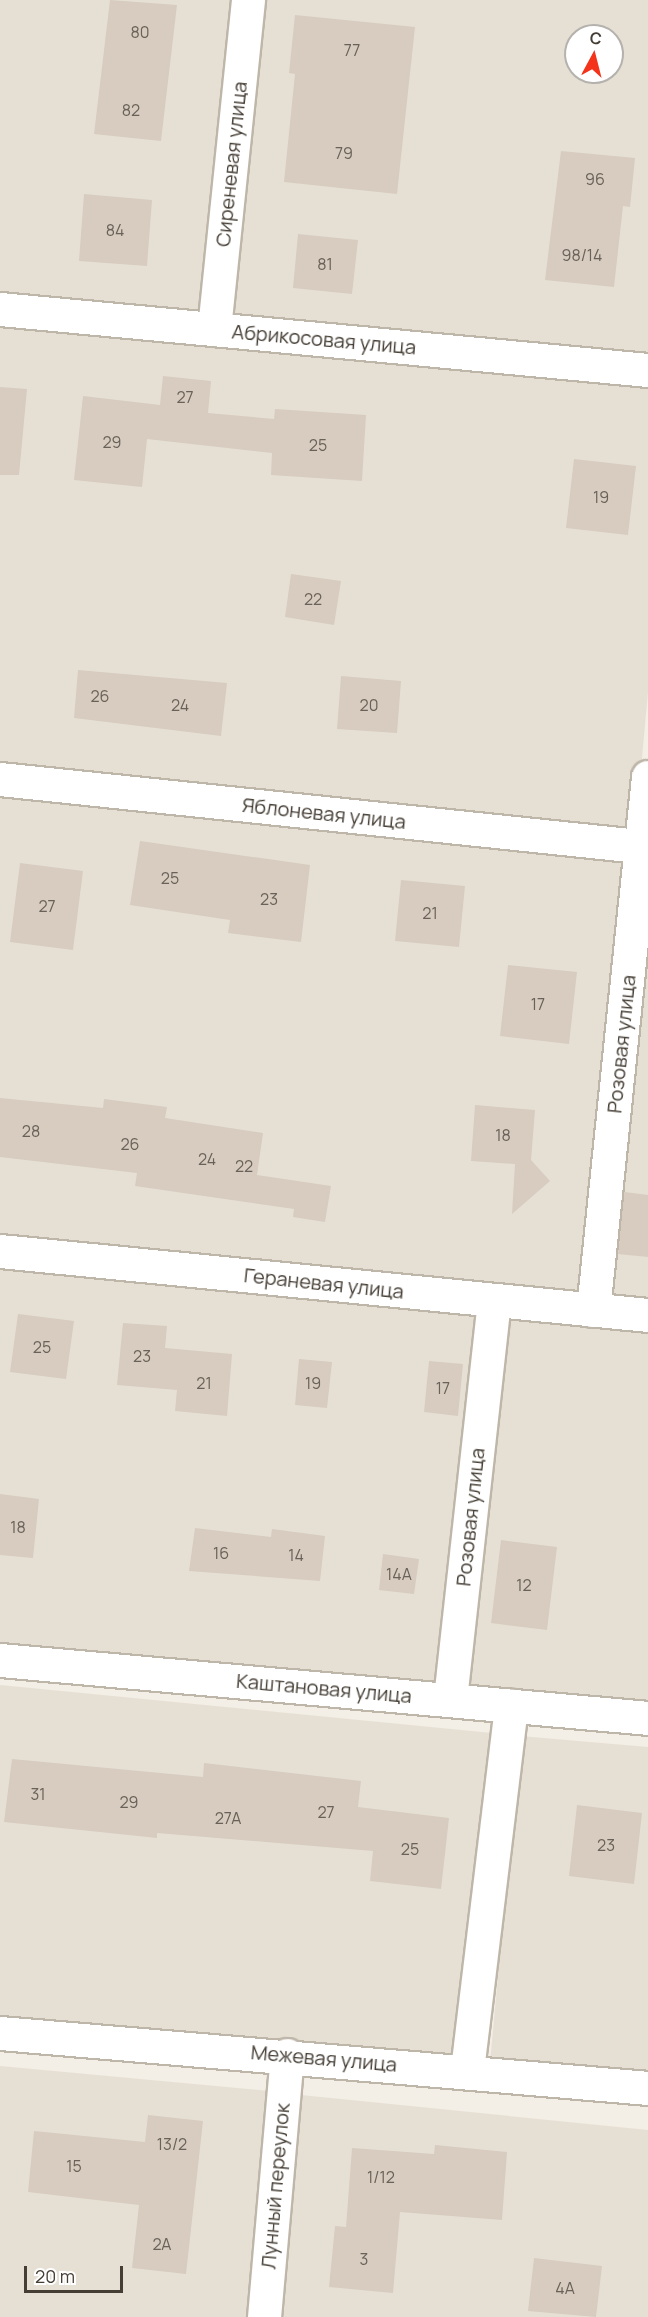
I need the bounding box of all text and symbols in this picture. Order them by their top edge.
house number: 80 [130,22,150,42]
north arrow [564,24,624,84]
text: С [589,26,603,50]
house number: 77 [344,40,360,60]
street label: Сиреневая улица [210,80,252,248]
house number: 82 [122,100,140,120]
house number: 79 [335,143,353,163]
house number: 96 [585,169,605,189]
house number: 84 [106,220,124,240]
house number: 98/14 [561,245,603,265]
house number: 81 [317,254,333,274]
street label: Абрикосовая улица [231,319,417,359]
house number: 27 [176,387,194,407]
house number: 29 [102,432,122,452]
house number: 25 [309,435,327,455]
house number: 19 [593,487,609,507]
house number: 22 [304,589,322,609]
house number: 26 [90,686,110,706]
house number: 24 [171,695,189,715]
house number: 20 [360,695,378,715]
street label: Яблоневая улица [241,792,407,834]
house number: 25 [161,868,179,888]
house number: 23 [260,889,278,909]
house number: 27 [38,896,56,916]
house number: 21 [422,903,438,923]
street label: Розовая улица [602,974,640,1114]
house number: 17 [531,994,545,1014]
house number: 28 [22,1121,40,1141]
house number: 18 [495,1125,511,1145]
house number: 26 [120,1134,140,1154]
house number: 24 [198,1149,216,1169]
house number: 22 [235,1156,253,1176]
street label: Гераневая улица [243,1263,405,1303]
house number: 25 [33,1337,51,1357]
house number: 23 [133,1346,151,1366]
house number: 21 [196,1373,212,1393]
house number: 19 [305,1373,321,1393]
house number: 17 [436,1378,450,1398]
street label: Розовая улица [451,1447,489,1587]
house number: 18 [10,1517,26,1537]
house number: 16 [213,1543,229,1563]
house number: 14 [288,1545,304,1565]
house number: 14А [386,1564,412,1584]
house number: 12 [516,1575,532,1595]
street label: Каштановая улица [235,1668,413,1708]
house number: 31 [30,1784,46,1804]
house number: 29 [119,1792,139,1812]
house number: 27 [317,1802,335,1822]
house number: 27А [215,1808,241,1828]
house number: 23 [597,1835,615,1855]
house number: 25 [401,1839,419,1859]
street label: Межевая улица [250,2040,398,2076]
street label: Лунный переулок [256,2102,294,2270]
house number: 13/2 [157,2134,187,2154]
house number: 15 [66,2156,82,2176]
house number: 1/12 [367,2167,395,2187]
house number: 2А [153,2234,171,2254]
house number: 3 [360,2249,368,2269]
scale bar [27,2254,126,2292]
text: 20 m [35,2264,75,2288]
house number: 4А [555,2278,575,2298]

